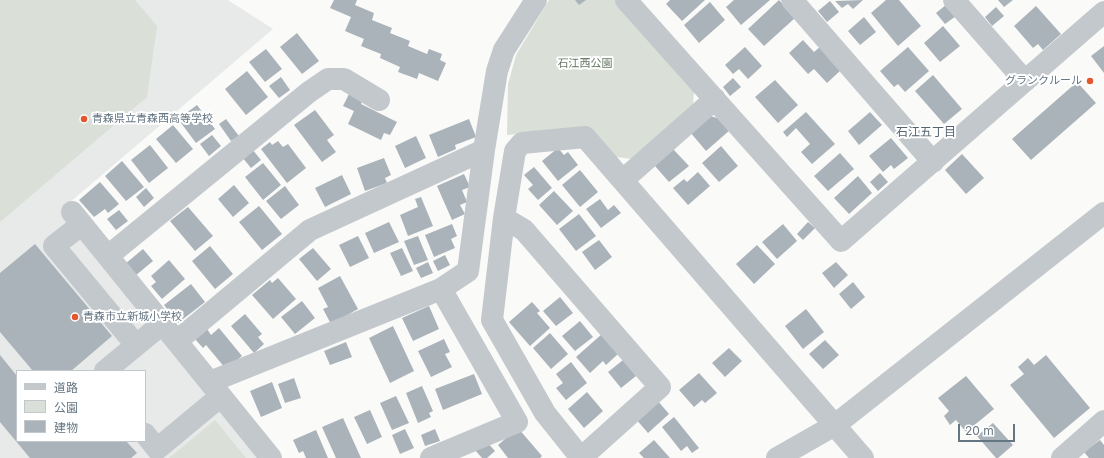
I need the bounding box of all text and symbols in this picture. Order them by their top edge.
park label: 石江西公園 [558,57,612,71]
place label: グランクルール [1005,74,1082,88]
marker: グランクルール [1085,76,1095,86]
place label: 青森県立青森西高等学校 [92,112,213,126]
marker: 青森県立青森西高等学校 [79,114,89,124]
district label: 石江五丁目 [896,125,956,139]
place label: 青森市立新城小学校 [83,310,182,324]
marker: 青森市立新城小学校 [70,312,80,322]
legend [16,370,146,442]
text: 道路 [54,380,78,395]
text: 公園 [54,400,78,415]
scale bar [960,416,1017,442]
text: 建物 [54,420,78,435]
text: 20 m [965,423,994,438]

